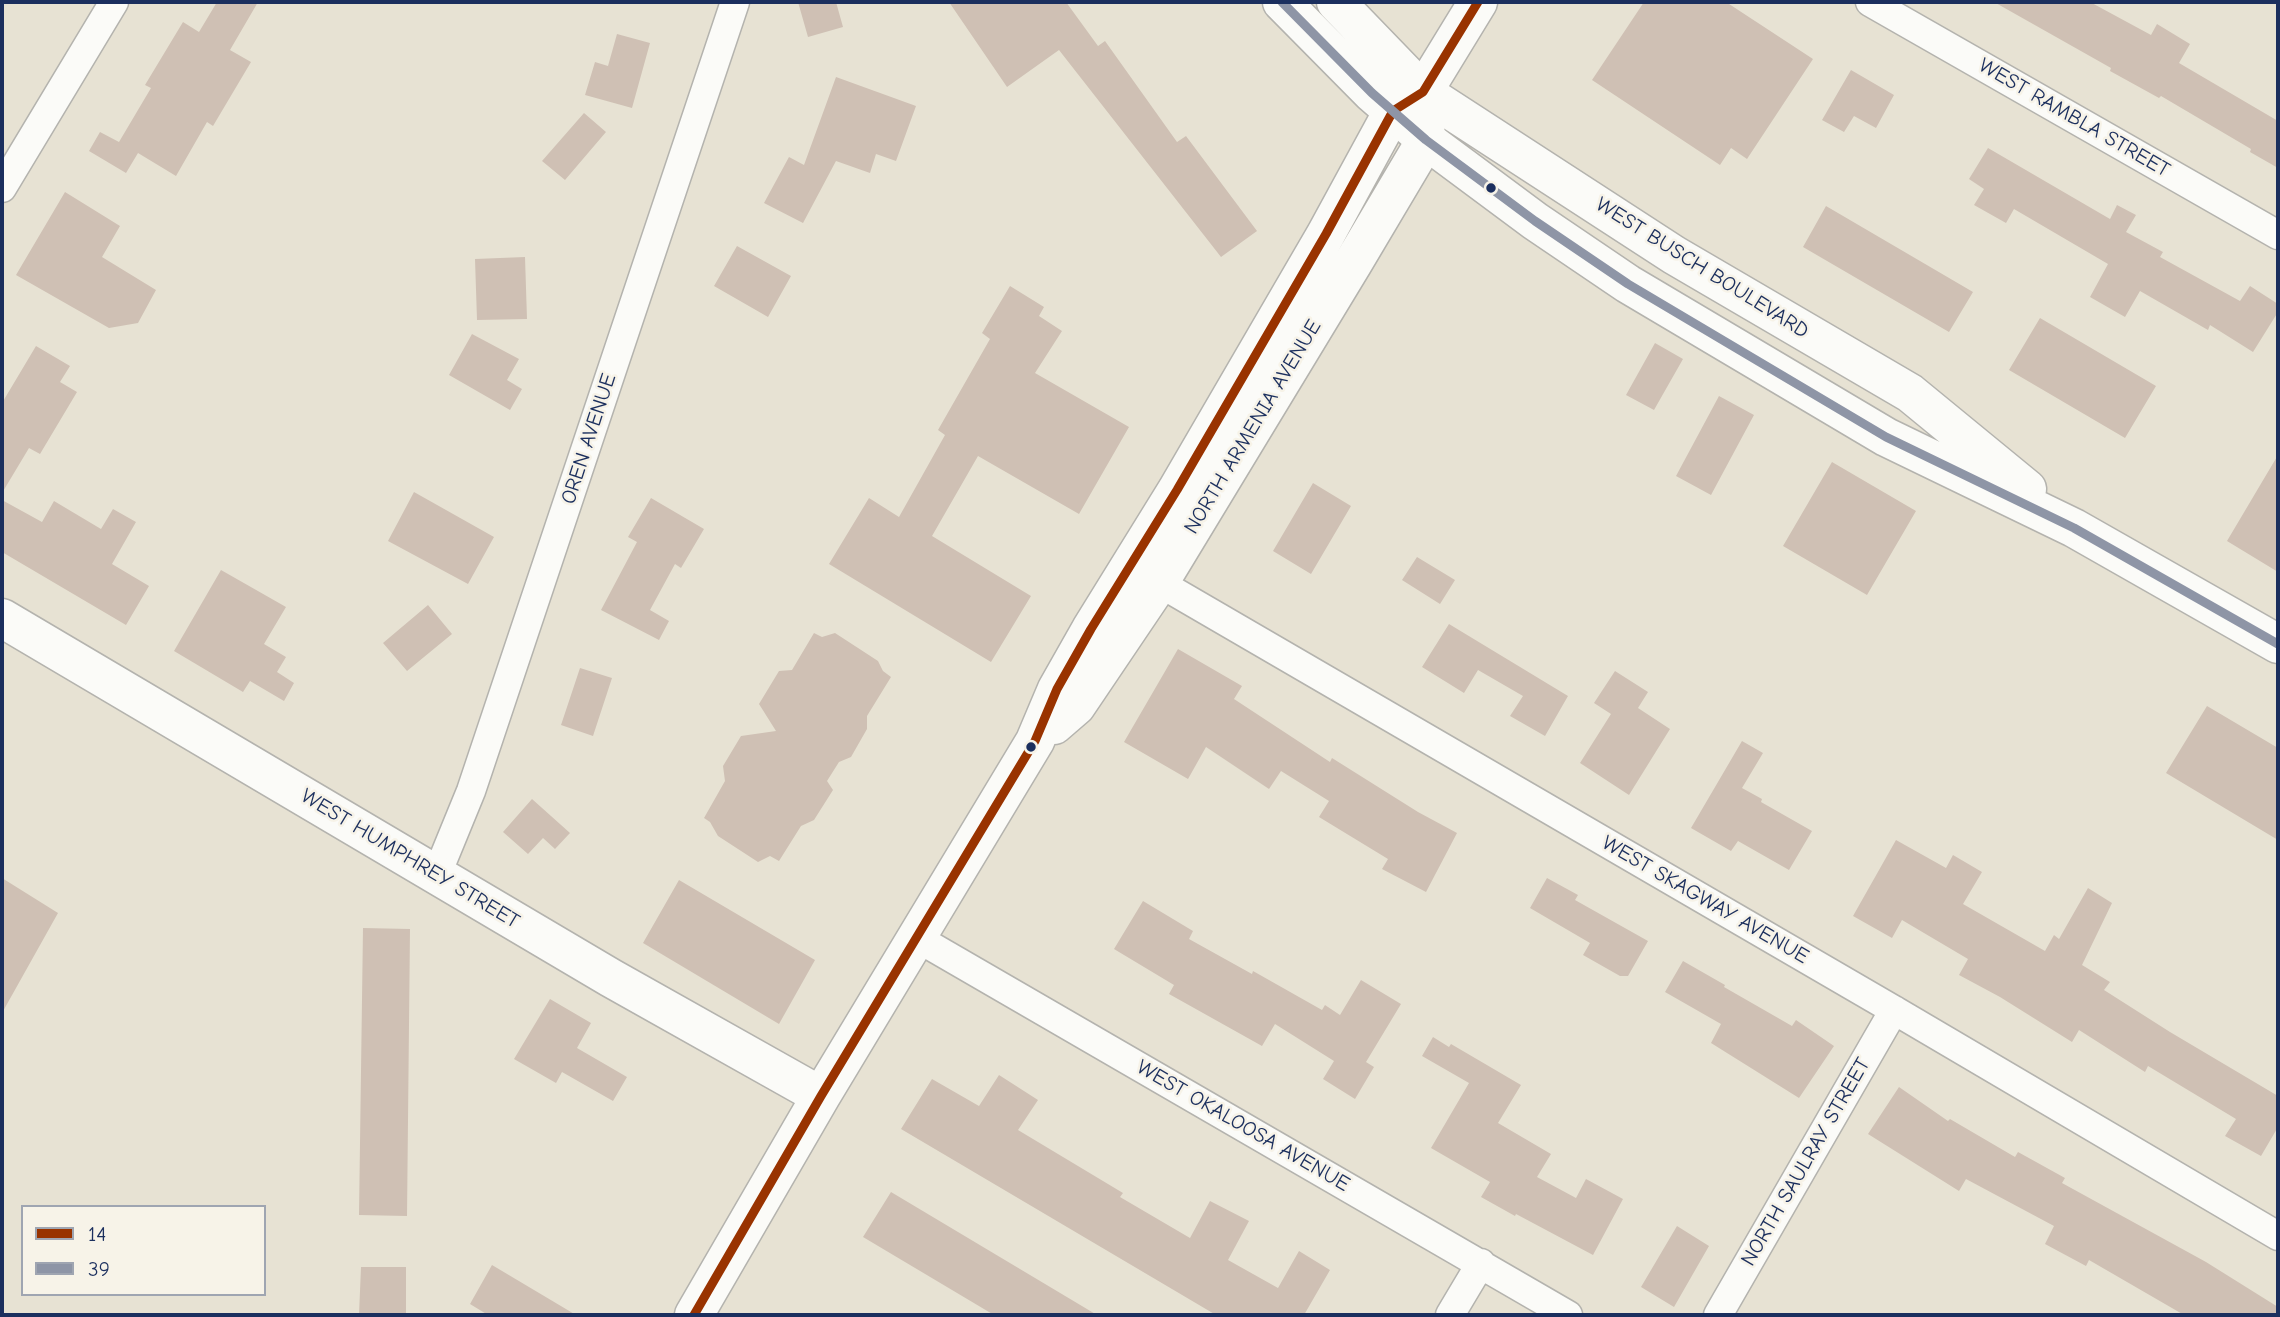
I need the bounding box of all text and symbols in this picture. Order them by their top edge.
street label: WEST RAMBLA STREET [1974,53,2174,183]
unlabelled marker [1484,181,1498,195]
street label: WEST BUSCH BOULEVARD [1591,192,1813,344]
street label: NORTH ARMENIA AVENUE [1179,315,1327,539]
street label: OREN AVENUE [556,371,622,507]
unlabelled marker [1024,740,1038,754]
street label: WEST HUMPHREY STREET [296,784,524,934]
street label: WEST SKAGWAY AVENUE [1597,830,1813,970]
street label: NORTH SAULRAY STREET [1736,1053,1876,1271]
street label: WEST OKALOOSA AVENUE [1132,1055,1354,1197]
legend [21,1205,266,1296]
text: 14 [88,1222,106,1246]
text: 39 [88,1257,110,1281]

